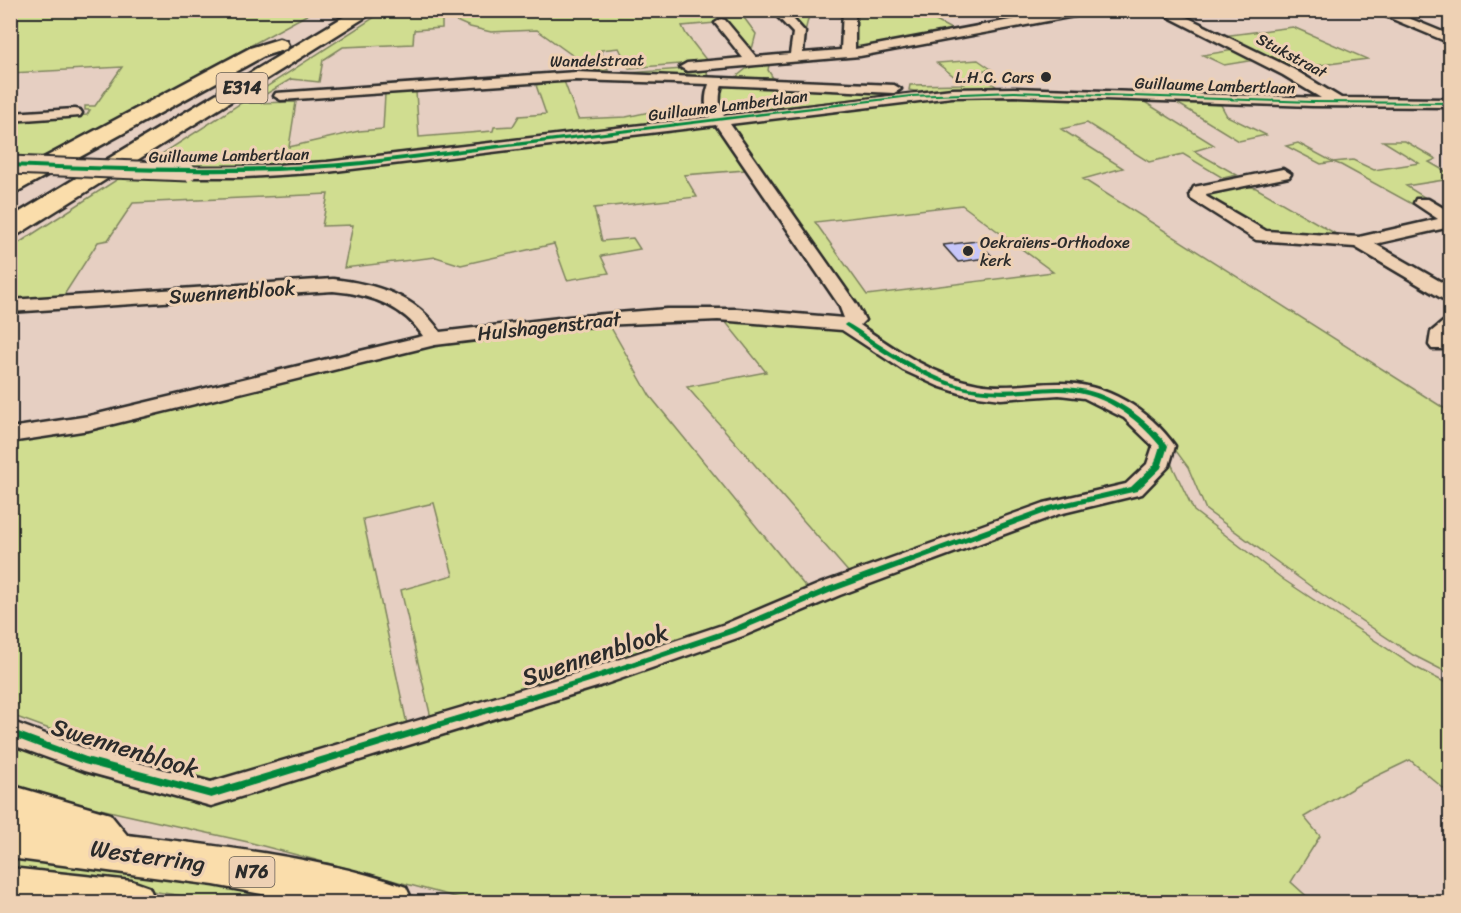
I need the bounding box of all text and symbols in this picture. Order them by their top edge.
street label: Stukstraat [1251,25,1333,87]
street label: Wandelstraat [550,45,644,76]
place label: L.H.C. Cars [955,63,1035,92]
street label: Guillaume Lambertlaan [1134,68,1296,103]
marker: L.H.C. Cars [1039,70,1053,84]
road number: E314 [216,73,268,103]
street label: Guillaume Lambertlaan [647,81,810,130]
street label: Guillaume Lambertlaan [148,140,310,171]
place label: Oekraïens-Orthodoxe kerk [980,228,1130,275]
marker: Oekraïens-Orthodoxe kerk [961,244,975,258]
street label: Swennenblook [168,271,297,314]
street label: Hulshagenstraat [476,301,623,351]
street label: Swennenblook [516,612,674,698]
street label: Swennenblook [46,706,204,790]
street label: Westerring [88,827,208,885]
road number: N76 [230,857,274,887]

